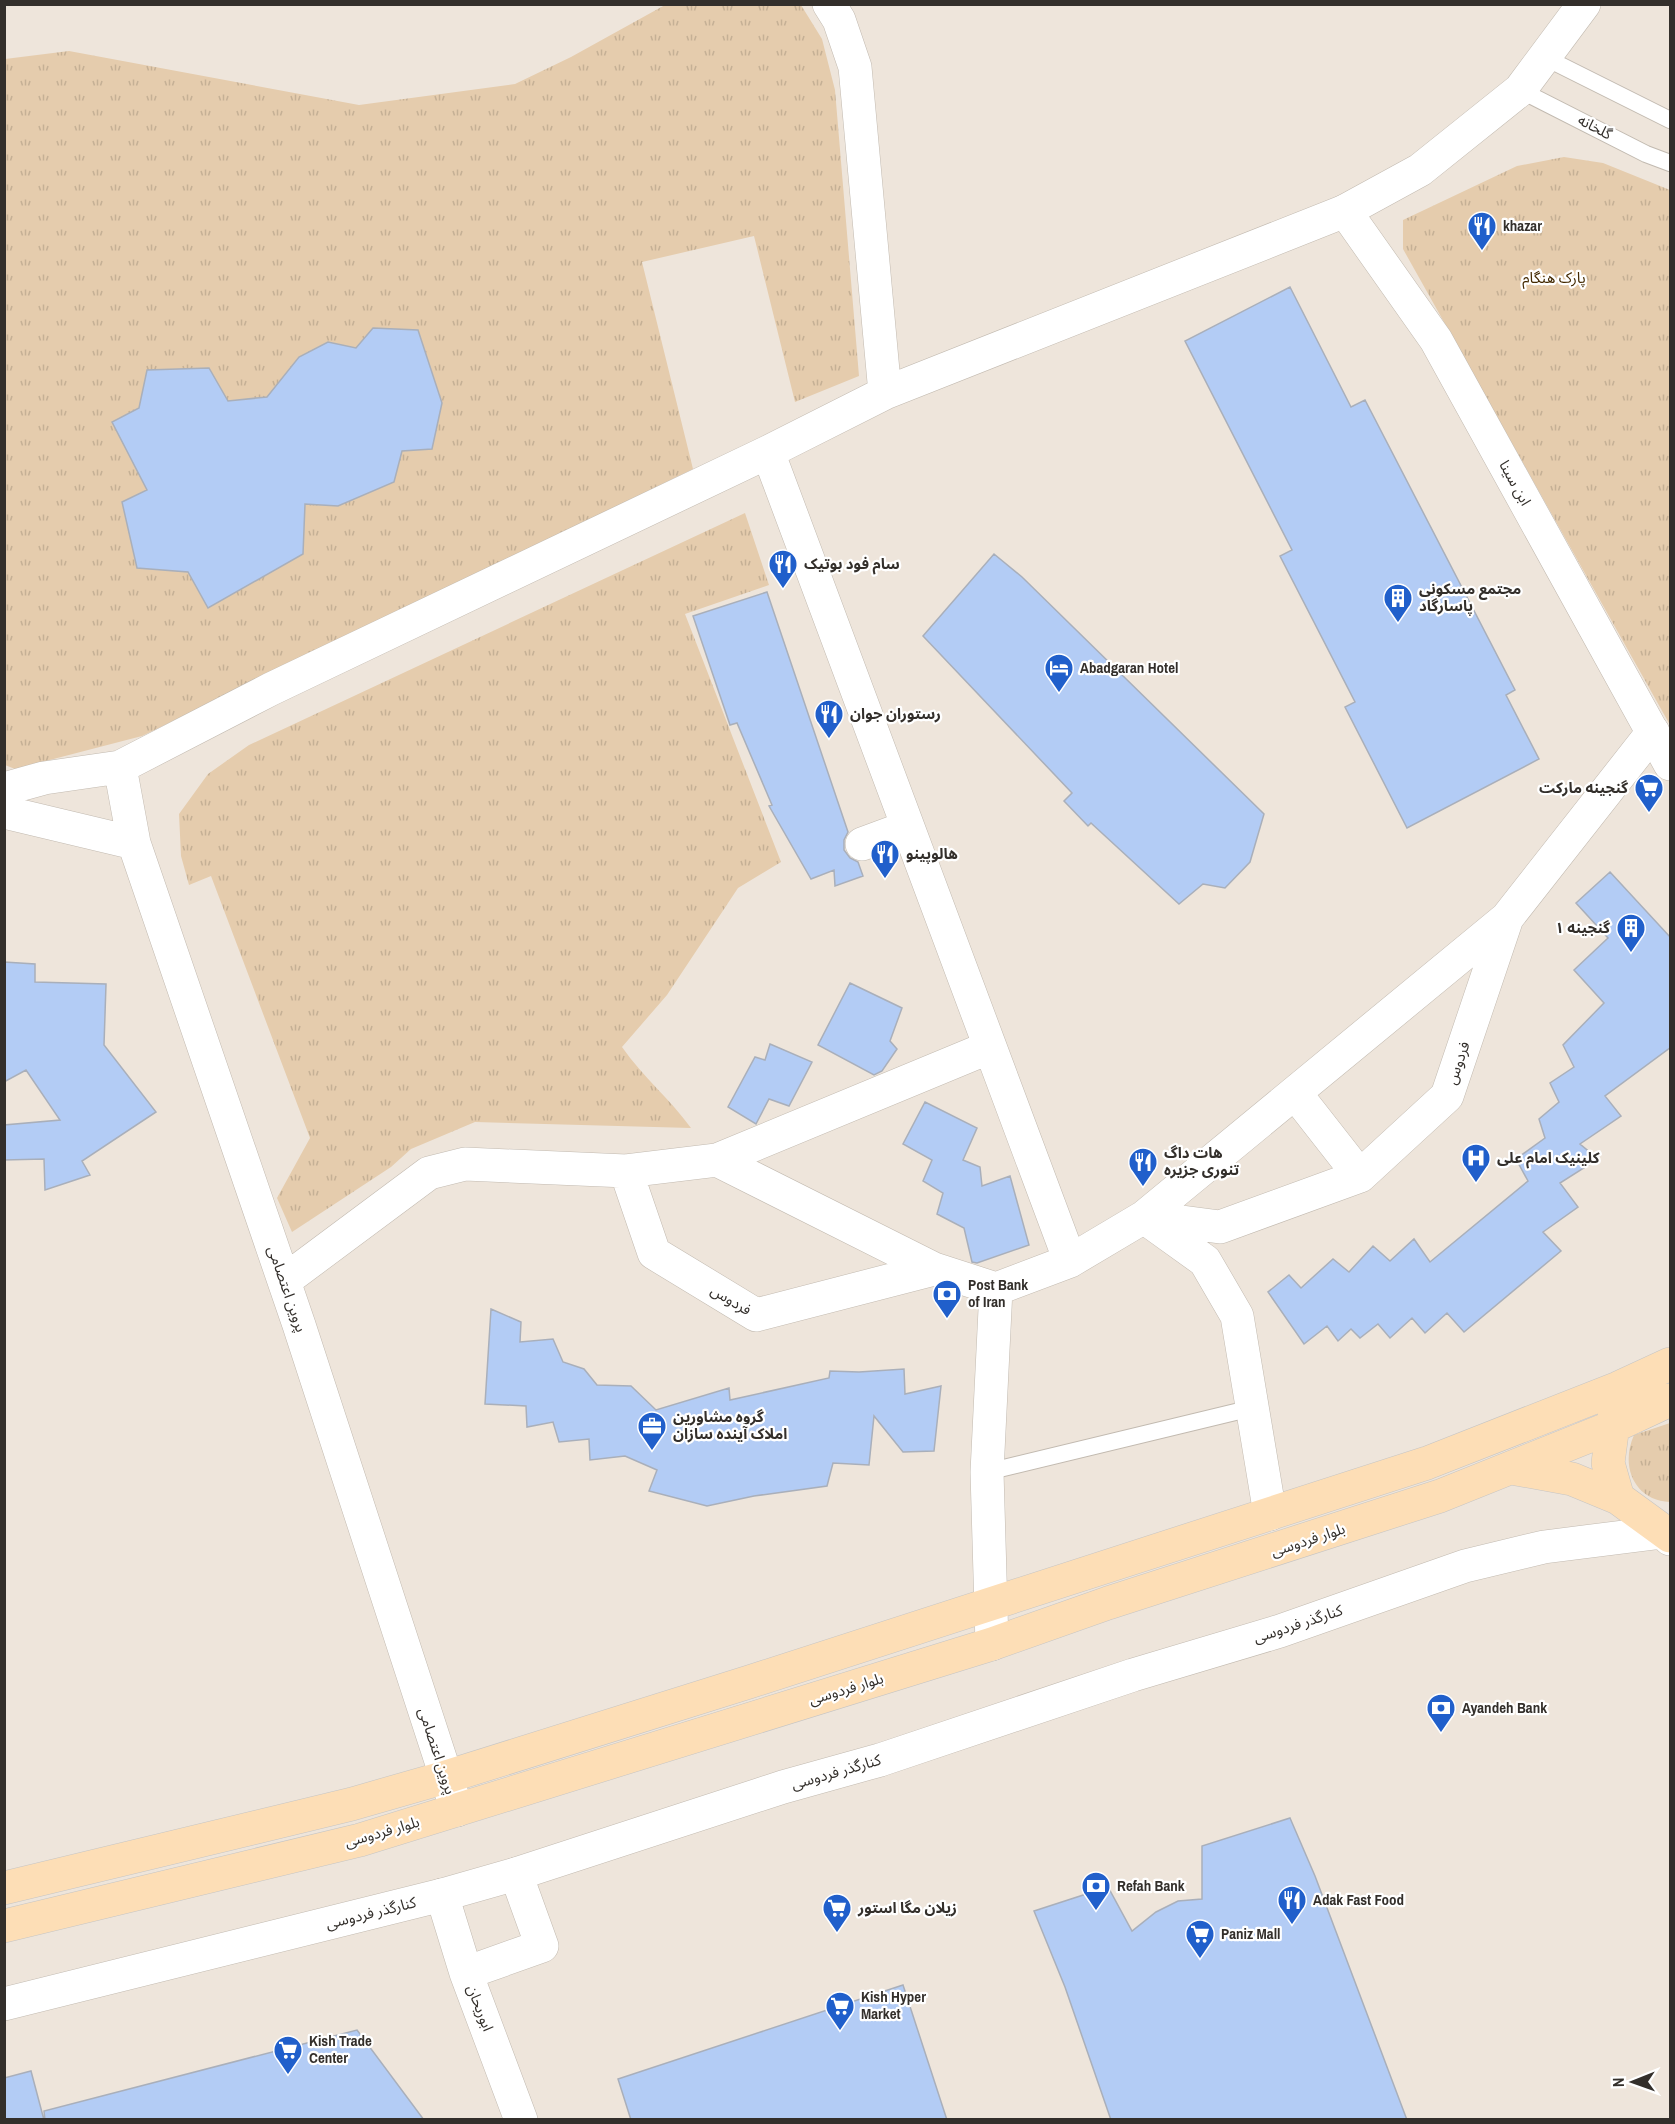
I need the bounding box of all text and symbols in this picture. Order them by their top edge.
street label: گلخانه [1574,109,1617,145]
restaurant icon: khazar [1466,210,1498,252]
place label: khazar [1503,215,1542,236]
park label: پارک هنگام [1522,267,1586,289]
street label: ابن سینا [1494,456,1536,509]
restaurant icon: سام فود بوتیک [767,548,799,590]
place label: سام فود بوتیک [804,553,900,575]
place label: مجتمع مسکونی پاسارگاد [1419,578,1521,616]
building icon: مجتمع مسکونی پاسارگاد [1382,582,1414,624]
hotel icon: Abadgaran Hotel [1043,652,1075,694]
place label: Abadgaran Hotel [1080,657,1178,678]
restaurant icon: رستوران جوان [813,698,845,740]
place label: رستوران جوان [850,703,941,724]
supermarket icon: گنجینه مارکت [1633,772,1665,814]
place label: گنجینه مارکت [1539,777,1628,798]
restaurant icon: هالوپینو [869,838,901,880]
place label: هالوپینو [906,843,958,864]
building icon: گنجینه ۱ [1615,912,1647,954]
place label: گنجینه ۱ [1555,917,1610,938]
street label: فردوس [1440,1038,1475,1087]
place label: هات داگ تنورى جزيره [1164,1142,1240,1180]
hospital icon: کلینیک امام علی [1460,1142,1492,1184]
restaurant icon: هات داگ تنورى جزيره [1127,1146,1159,1188]
place label: کلینیک امام علی [1497,1147,1600,1169]
street label: پروین اعتصامی [263,1243,312,1335]
place label: Post Bank of Iran [968,1274,1028,1312]
bank icon: Post Bank of Iran [931,1278,963,1320]
street label: فردوس [707,1279,756,1320]
place label: گروه مشاورین املاک آینده سازان [673,1406,787,1444]
office icon: گروه مشاورین املاک آینده سازان [636,1410,668,1452]
street label: بلوار فردوسی [1268,1518,1348,1561]
street label: کنارگذر فردوسی [1251,1599,1346,1648]
street label: بلوار فردوسی [806,1667,886,1710]
bank icon: Ayandeh Bank [1425,1692,1457,1734]
place label: Ayandeh Bank [1462,1697,1547,1718]
street label: پروین اعتصامی [413,1705,461,1797]
street label: کنارگذر فردوسی [788,1748,884,1794]
street label: بلوار فردوسی [342,1811,422,1852]
bank icon: Refah Bank [1080,1870,1112,1912]
place label: Refah Bank [1117,1875,1185,1896]
restaurant icon: Adak Fast Food [1276,1884,1308,1926]
place label: Adak Fast Food [1313,1889,1404,1910]
street label: کنارگذر فردوسی [323,1891,419,1934]
supermarket icon: زیلان مگا استور [821,1892,853,1934]
place label: زیلان مگا استور [857,1897,957,1918]
supermarket icon: Paniz Mall [1184,1918,1216,1960]
place label: Paniz Mall [1221,1923,1280,1944]
street label: ابوریحان [462,1981,499,2034]
place label: Kish Hyper Market [861,1986,926,2024]
supermarket icon: Kish Hyper Market [824,1990,856,2032]
place label: Kish Trade Center [309,2030,372,2068]
supermarket icon: Kish Trade Center [272,2034,304,2076]
north arrow [1603,2052,1663,2112]
text: N [1607,2077,1629,2087]

